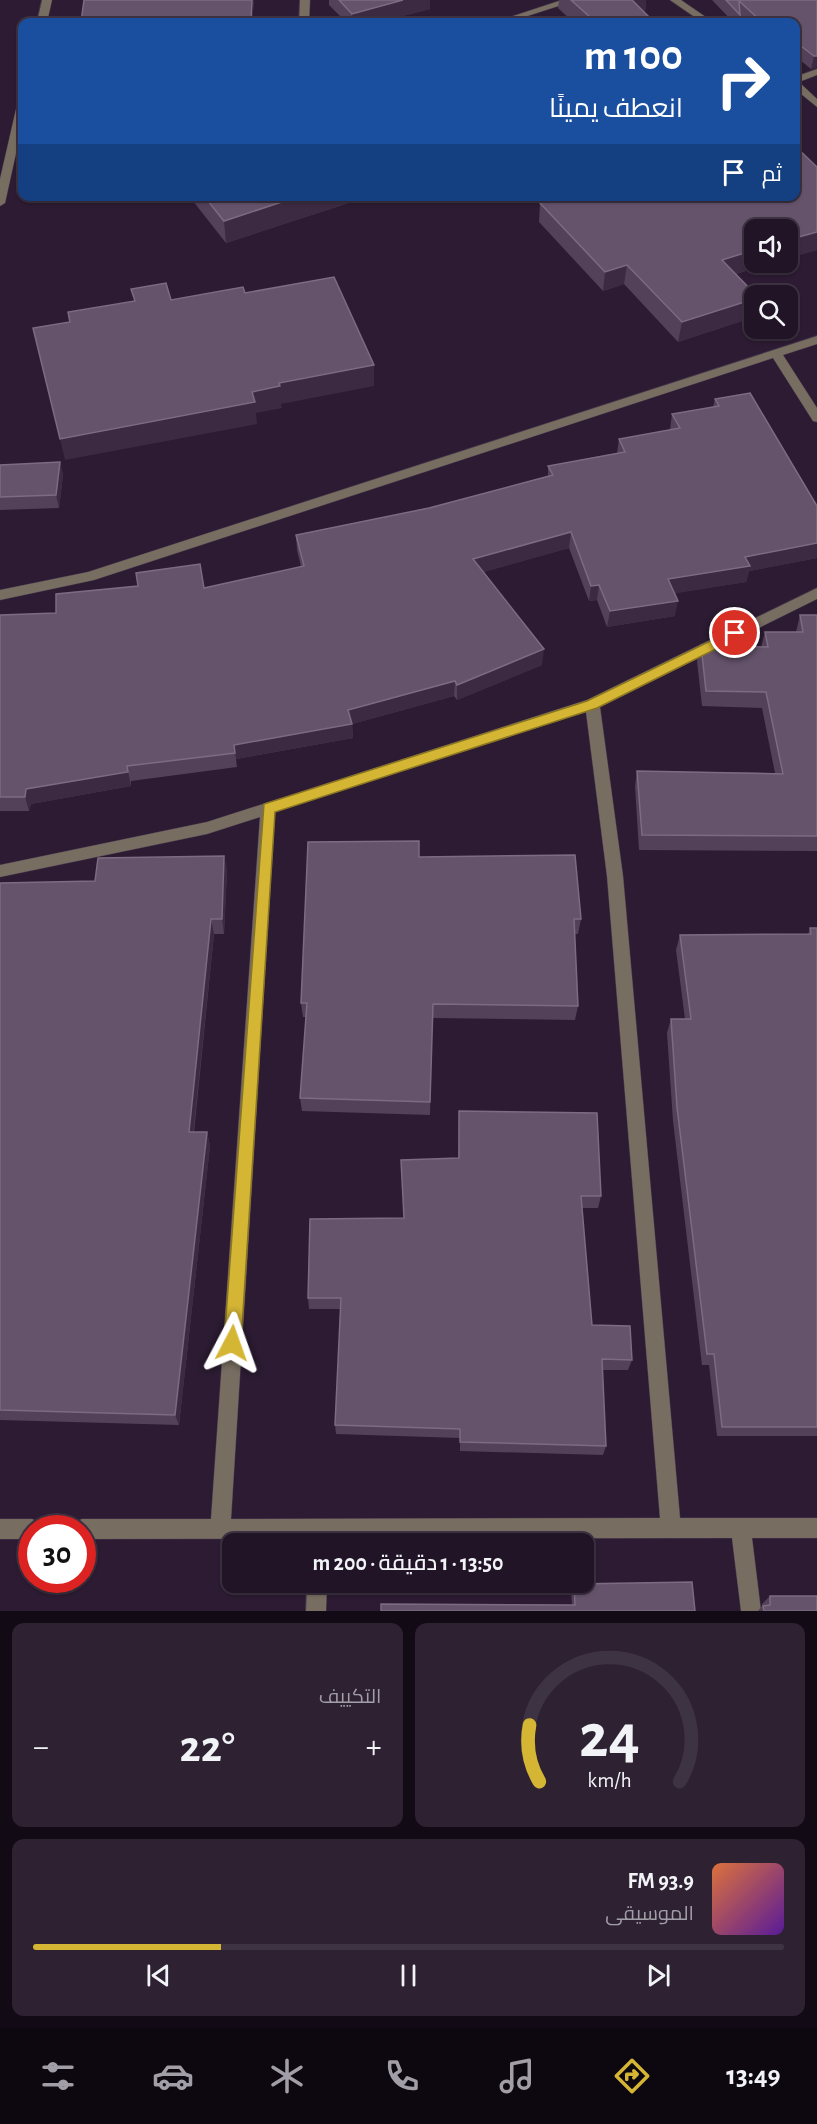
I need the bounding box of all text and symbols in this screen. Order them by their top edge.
text: 100 m [584,35,683,77]
icon: right [704,42,782,120]
text: انعطف يمينًا [549,95,683,122]
icon: arrive [717,156,750,189]
text: ثم [762,163,782,185]
map controls [744,219,798,339]
button: sound [744,219,798,273]
button: search [744,285,798,339]
pin [709,607,760,658]
icon: arrive [718,616,751,649]
position arrow [200,1311,264,1375]
speed limit sign: 30 [18,1515,96,1593]
text: 13:50 · 1 دقيقة · 200 m [313,1552,504,1574]
text: التكييف [319,1687,382,1707]
text: 24 [579,1706,640,1768]
text: 22° [179,1725,235,1770]
text: − [33,1731,49,1764]
text: + [366,1731,381,1764]
text: km/h [588,1770,632,1791]
text: 93.9 FM [628,1870,694,1892]
text: الموسيقى [605,1904,694,1924]
icon: previous [142,1959,175,1992]
icon: pause [392,1959,425,1992]
icon: next [642,1959,675,1992]
icon: filters [37,2055,79,2097]
icon: car [152,2055,194,2097]
icon: climate [266,2055,308,2097]
icon: phone [381,2055,423,2097]
icon: music [496,2055,538,2097]
icon: directions [611,2055,653,2097]
text: 13:49 [726,2062,781,2089]

